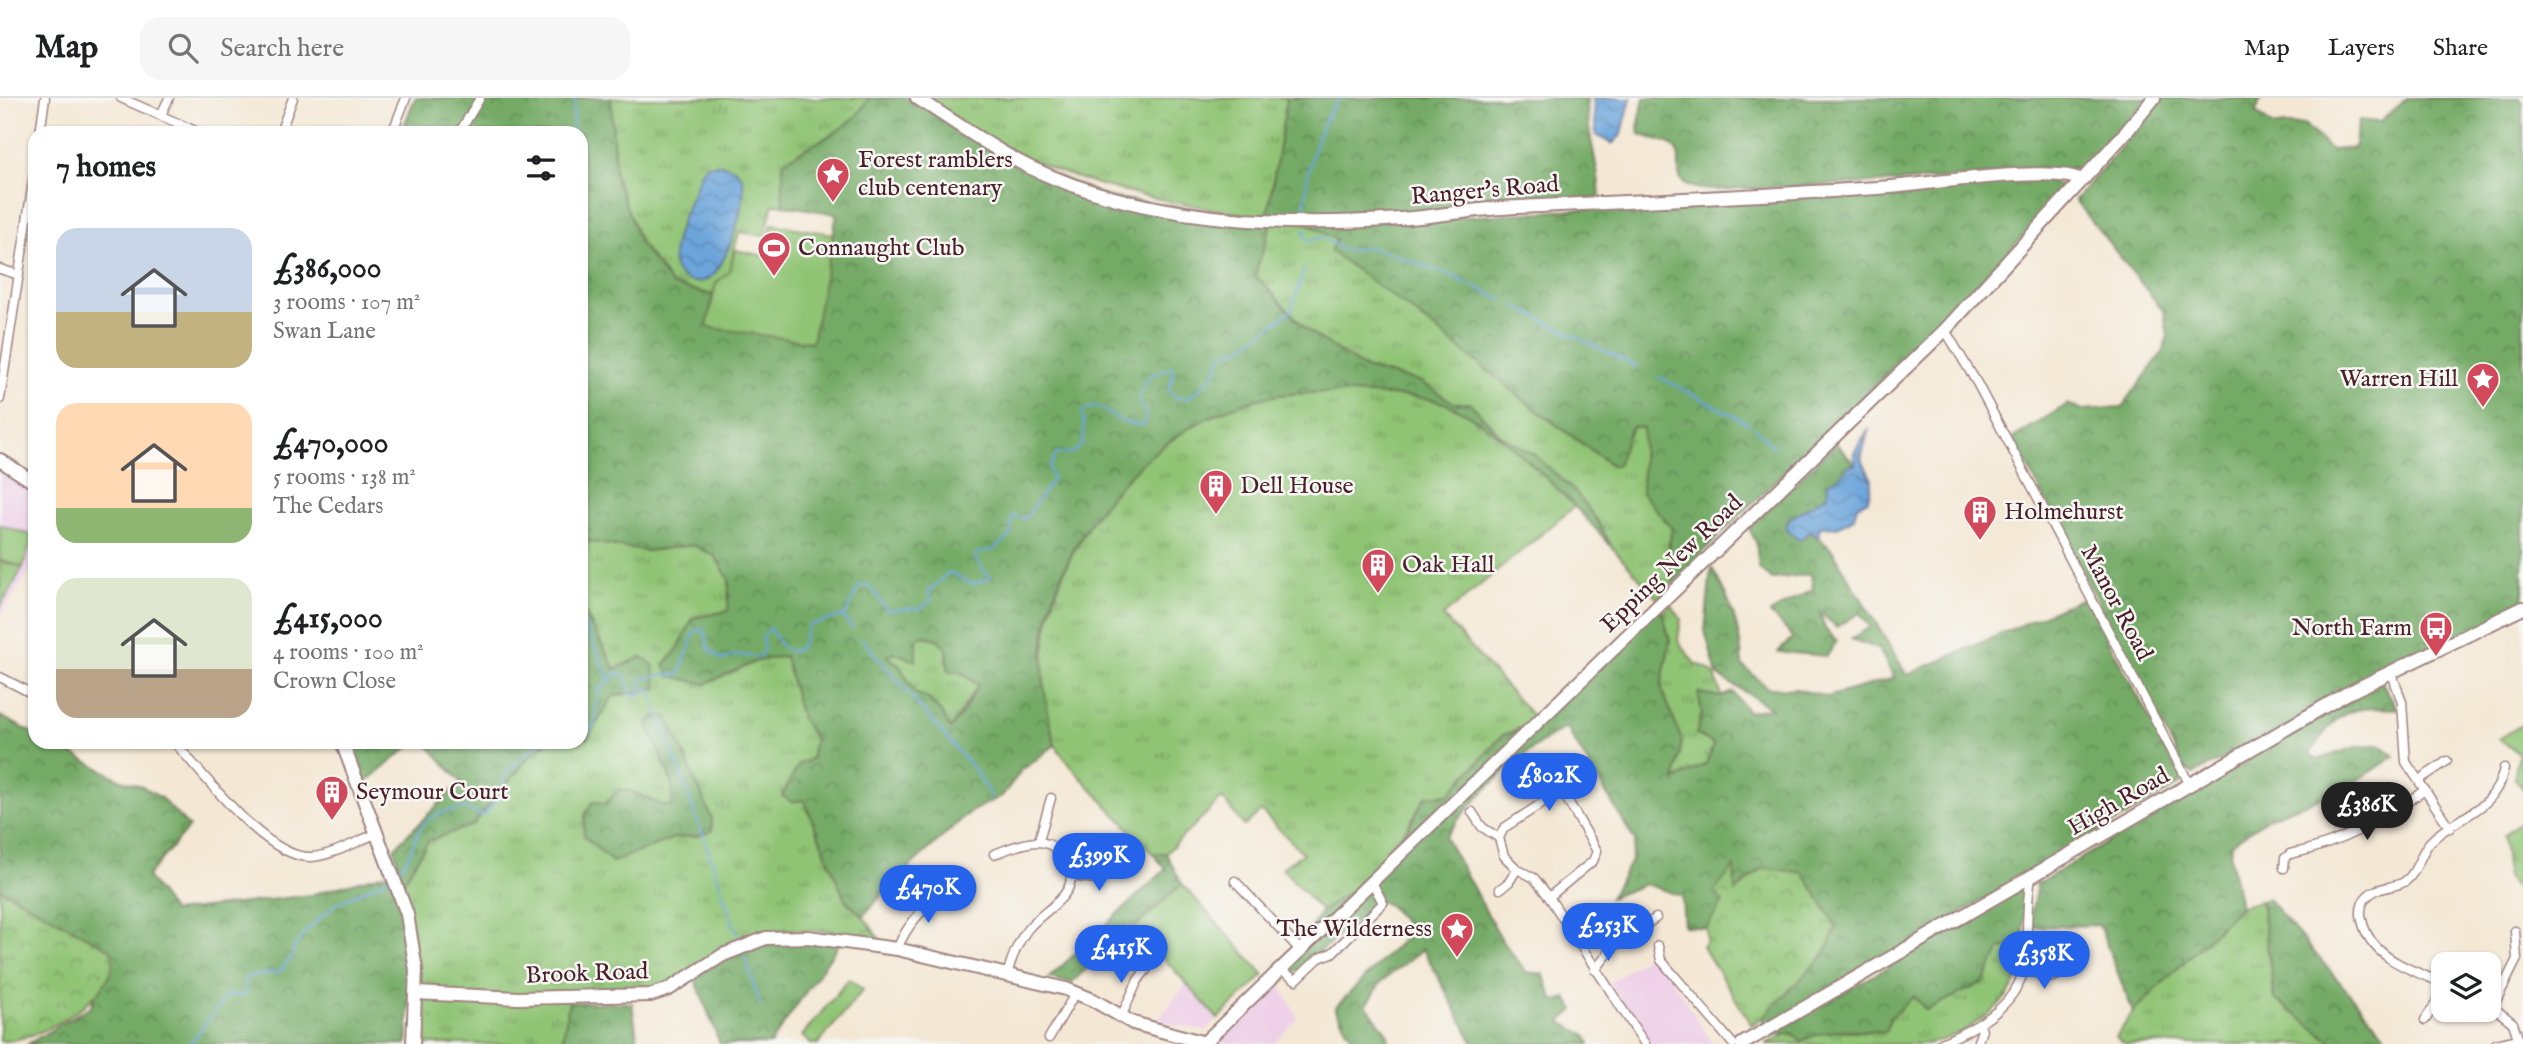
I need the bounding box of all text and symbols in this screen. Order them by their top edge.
search box [140,17,630,80]
text: Map [35,27,98,69]
icon: search [164,29,202,67]
text: Search here [220,32,344,65]
text: Map [2244,33,2290,64]
text: Layers [2328,33,2395,64]
text: Share [2433,33,2488,64]
place label: Forest ramblers club centenary [858,145,1013,204]
text: 7 homes [56,149,156,187]
icon: filters [522,149,560,187]
place icon: Forest ramblers club centenary [814,155,852,204]
street label: Ranger's Road [1410,169,1561,213]
sports icon: Connaught Club [755,229,793,278]
place label: Connaught Club [798,233,965,264]
text: £386,000 [273,250,382,288]
icon: home [112,256,196,340]
text: 3 rooms · 107 m² [273,288,421,317]
text: Swan Lane [273,317,376,346]
place icon: Warren Hill [2464,360,2502,409]
place label: Warren Hill [2339,364,2458,395]
text: £470,000 [273,425,389,463]
icon: home [112,431,196,515]
text: 5 rooms · 138 m² [273,463,416,492]
building icon: Dell House [1197,467,1235,516]
place label: Dell House [1240,471,1354,502]
street label: Epping New Road [1594,488,1750,640]
text: The Cedars [273,492,383,521]
building icon: Holmehurst [1961,493,1999,542]
place label: Holmehurst [2004,497,2124,528]
street label: Manor Road [2073,540,2160,666]
building icon: Oak Hall [1359,546,1397,595]
place label: Oak Hall [1402,550,1495,581]
text: £415,000 [273,600,383,638]
icon: home [112,606,196,690]
bus stop icon: North Farm [2417,609,2455,658]
place label: North Farm [2291,613,2412,644]
text: 4 rooms · 100 m² [273,638,424,667]
text: Crown Close [273,667,396,696]
pin: £802K [1500,754,1598,813]
street label: High Road [2063,760,2176,844]
text: £802K [1517,761,1581,790]
building icon: Seymour Court [313,773,351,822]
place label: Seymour Court [356,777,508,808]
pin: £386K [2318,782,2416,842]
text: £386K [2337,790,2397,819]
pin: £399K [1050,834,1148,893]
text: £399K [1068,841,1130,870]
pin: £470K [879,866,977,925]
text: £470K [895,873,961,902]
pin: £253K [1559,904,1657,963]
place icon: The Wilderness [1438,910,1476,959]
text: £253K [1578,911,1638,940]
place label: The Wilderness [1276,914,1432,945]
pin: £415K [1072,926,1170,985]
pin: £358K [1995,932,2093,991]
text: £415K [1091,933,1151,962]
text: £358K [2015,939,2073,968]
map controls [2431,952,2501,1022]
button: layers [2431,952,2501,1022]
street label: Brook Road [525,956,649,992]

